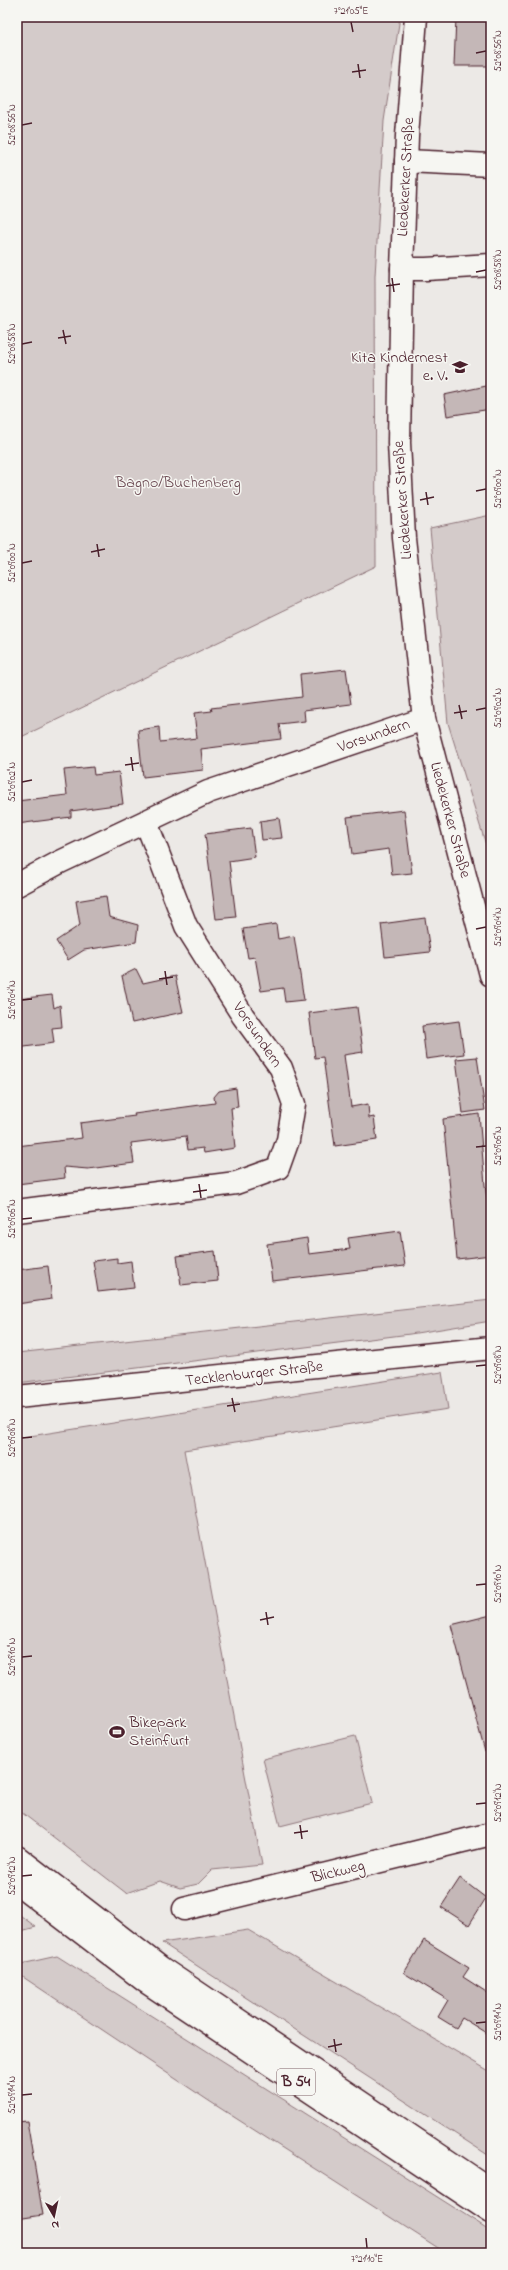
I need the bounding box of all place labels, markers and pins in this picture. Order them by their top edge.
place label: Kita Kindernest e. V. [351,346,449,388]
school or university icon: Kita Kindernest e. V. [451,358,469,376]
place label: Bikepark Steinfurt [128,1711,190,1753]
sports icon: Bikepark Steinfurt [108,1723,126,1741]

